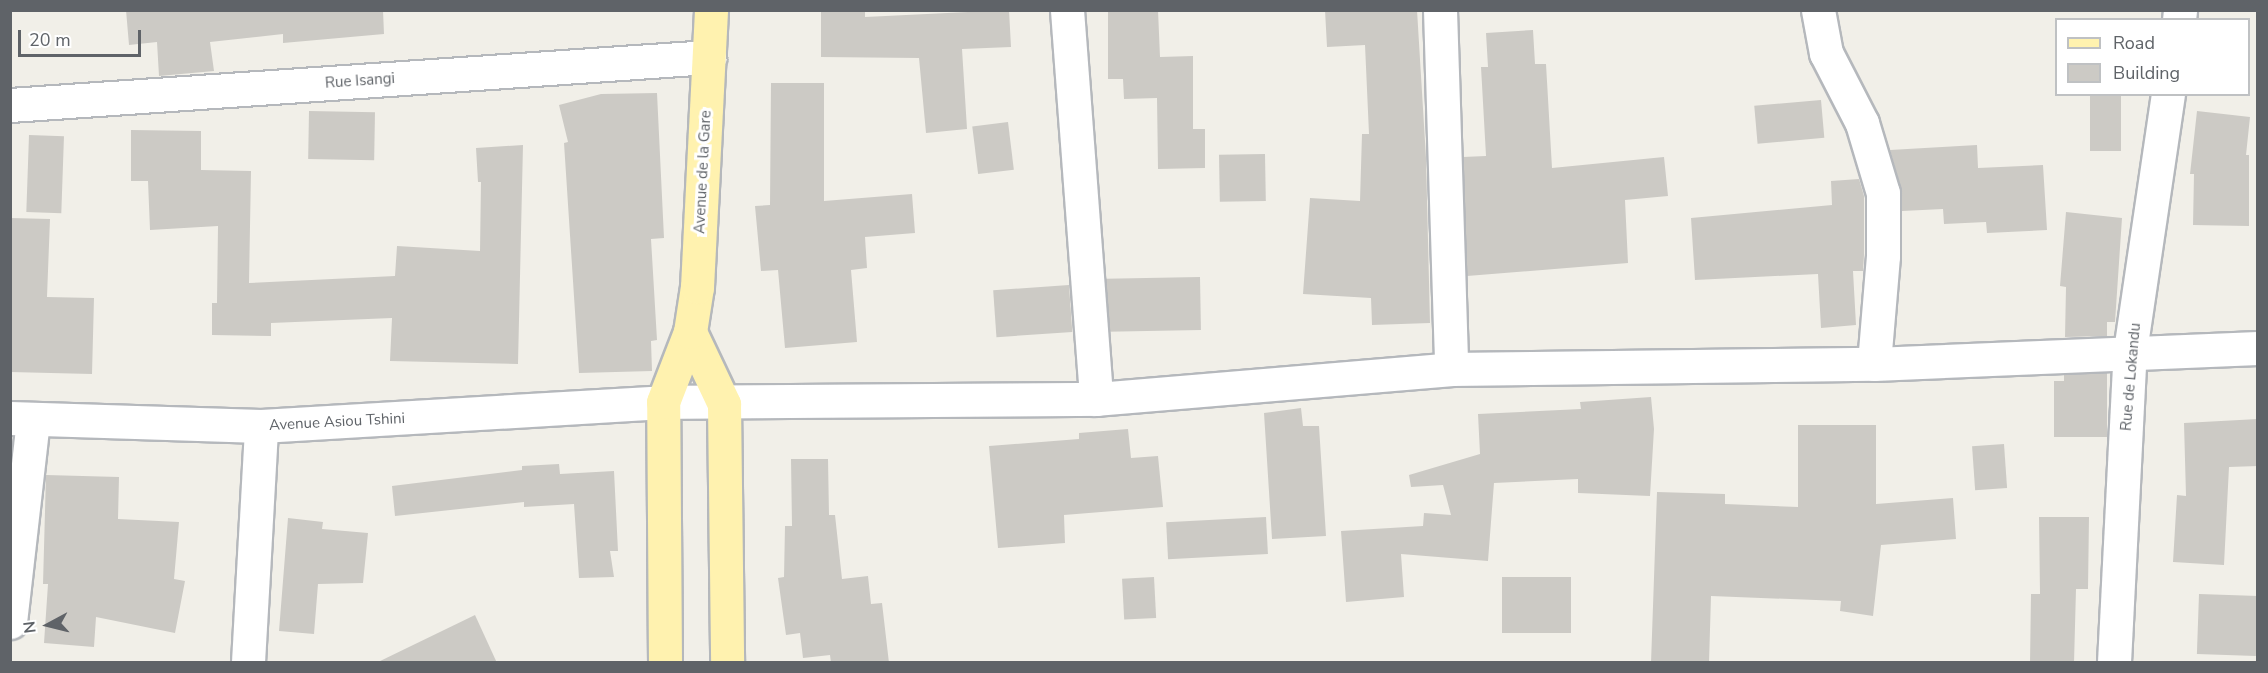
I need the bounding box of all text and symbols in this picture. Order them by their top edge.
scale bar [21,18,144,56]
legend [2055,18,2250,96]
text: 20 m [29,28,71,52]
text: Road [2113,31,2155,55]
text: Building [2113,61,2180,85]
street label: Rue Isangi [324,70,396,92]
street label: Avenue de la Gare [691,110,715,234]
street label: Rue de Lokandu [2117,322,2145,432]
street label: Avenue Asiou Tshini [269,409,405,435]
north arrow [18,595,78,655]
text: N [18,620,42,634]

